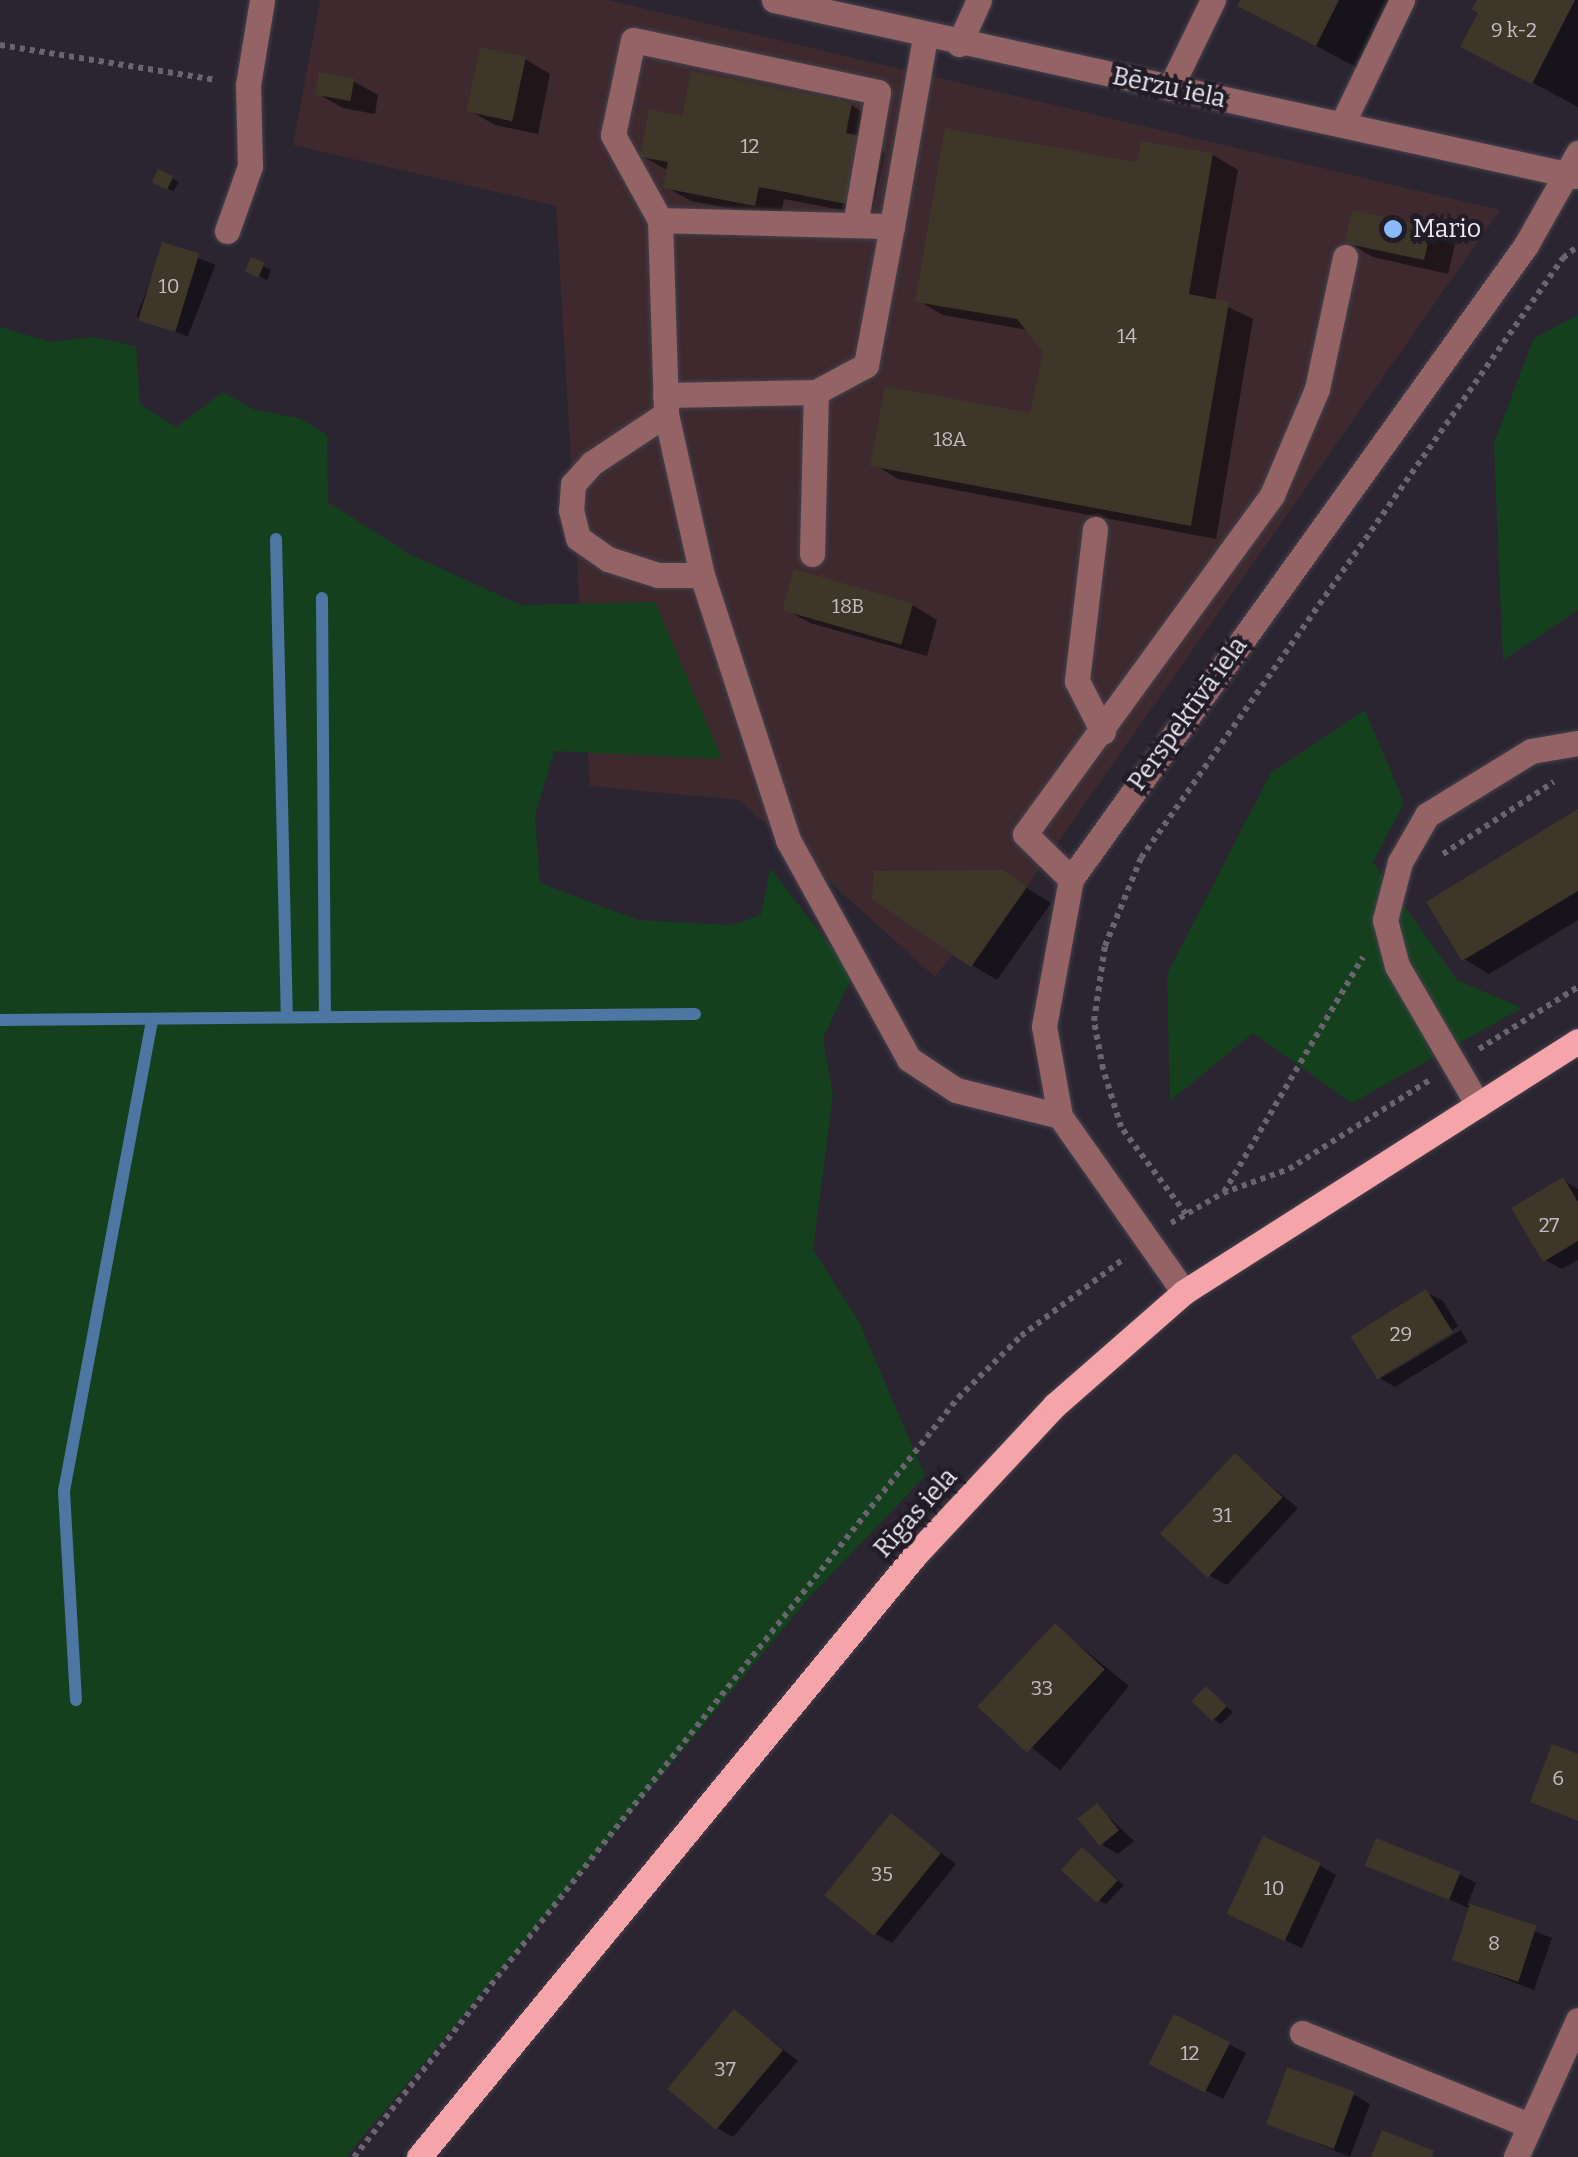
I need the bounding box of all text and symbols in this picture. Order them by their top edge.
house number: 9 k-2 [1491,18,1537,42]
street label: Bērzu iela [1110,61,1228,115]
house number: 12 [741,134,759,158]
place label: Mario [1413,214,1481,244]
marker: Mario [1382,218,1404,240]
house number: 10 [159,274,179,298]
house number: 14 [1117,324,1137,348]
house number: 18A [933,427,967,451]
house number: 18B [832,594,864,618]
street label: Perspektīvā iela [1122,631,1254,797]
house number: 27 [1539,1213,1559,1237]
house number: 29 [1390,1322,1412,1346]
street label: Rīgas iela [868,1462,964,1564]
house number: 31 [1212,1503,1232,1527]
house number: 33 [1031,1676,1053,1700]
house number: 6 [1552,1766,1564,1790]
house number: 35 [871,1862,893,1886]
house number: 10 [1264,1876,1284,1900]
house number: 8 [1488,1931,1500,1955]
house number: 12 [1181,2041,1199,2065]
house number: 37 [714,2057,736,2081]

